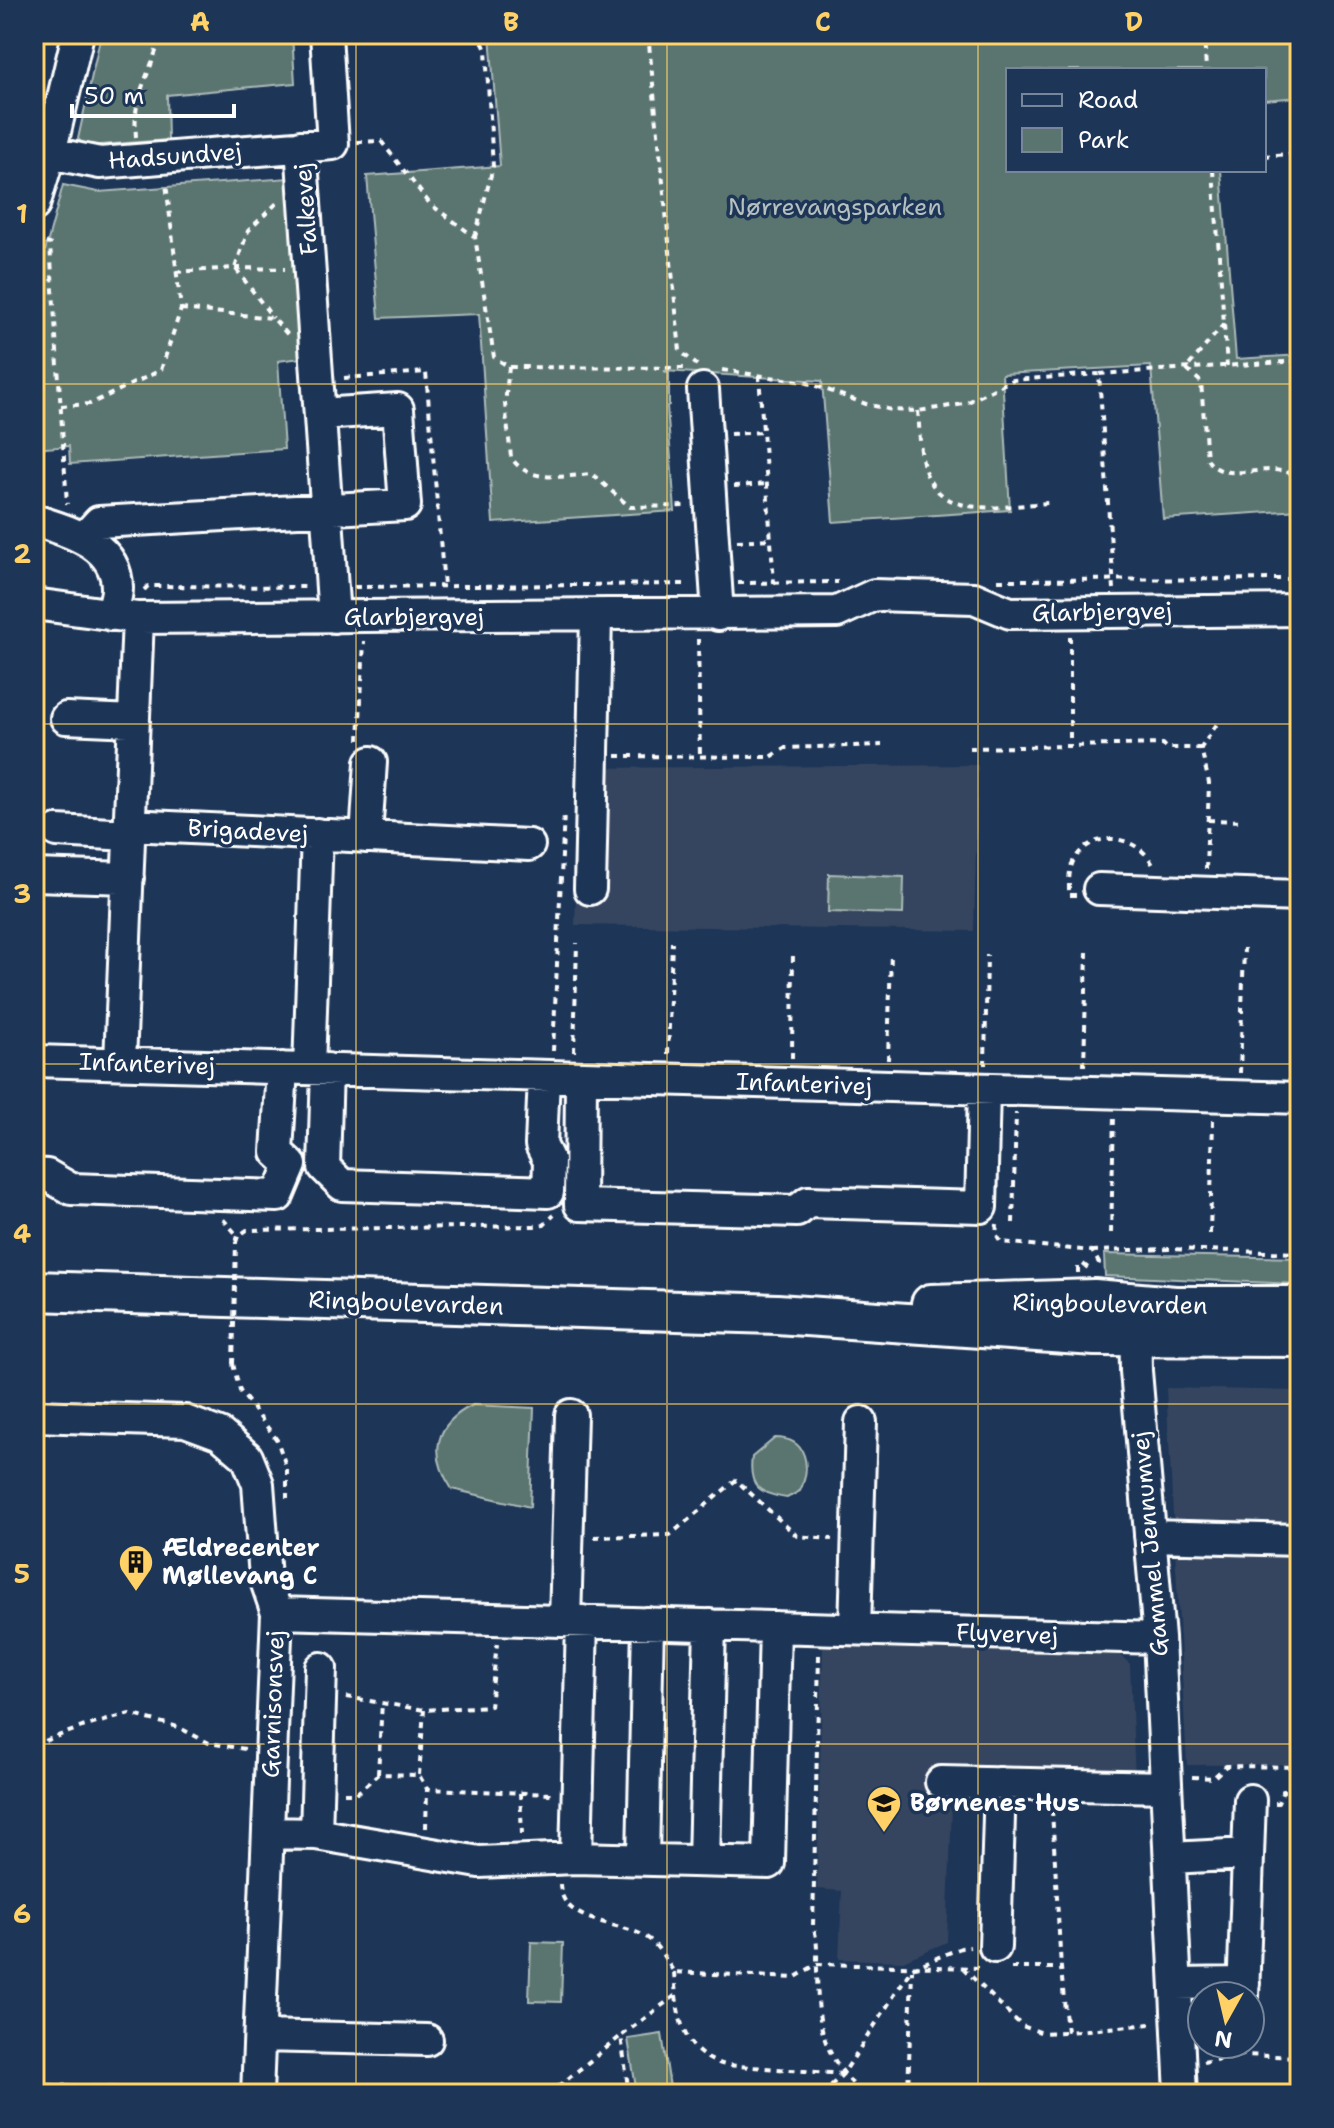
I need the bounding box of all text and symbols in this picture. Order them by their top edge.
text: A [190,4,210,39]
text: B [503,4,519,39]
text: C [815,4,831,39]
text: D [1125,4,1143,39]
scale bar [72,68,234,118]
legend [1006,68,1266,172]
text: 50 m [84,80,144,112]
text: Road [1078,84,1138,116]
text: Park [1078,124,1130,156]
street label: Hadsundvej [107,135,243,177]
street label: Falkevej [287,162,325,256]
park label: Nørrevangsparken [728,191,942,223]
text: 1 [16,196,28,231]
text: 2 [13,536,31,571]
street label: Glarbjergvej [1031,595,1173,629]
street label: Glarbjergvej [344,601,484,633]
street label: Brigadevej [187,812,309,850]
text: 3 [13,876,31,911]
street label: Infanterivej [78,1046,216,1082]
street label: Infanterivej [735,1066,873,1102]
text: 4 [13,1216,31,1251]
street label: Ringboulevarden [308,1284,504,1322]
street label: Ringboulevarden [1012,1286,1208,1322]
street label: Gammel Jennumvej [1124,1430,1176,1658]
place label: Ældrecenter Møllevang C [162,1532,320,1592]
building icon: Ældrecenter Møllevang C [117,1543,155,1593]
text: 5 [14,1556,30,1591]
street label: Flyvervej [955,1616,1059,1652]
street label: Garnisonsvej [254,1630,292,1778]
school or university icon: Børnenes Hus [865,1784,903,1834]
place label: Børnenes Hus [910,1787,1080,1819]
text: 6 [13,1896,31,1931]
north arrow [1186,1980,1266,2060]
text: N [1213,2024,1234,2055]

